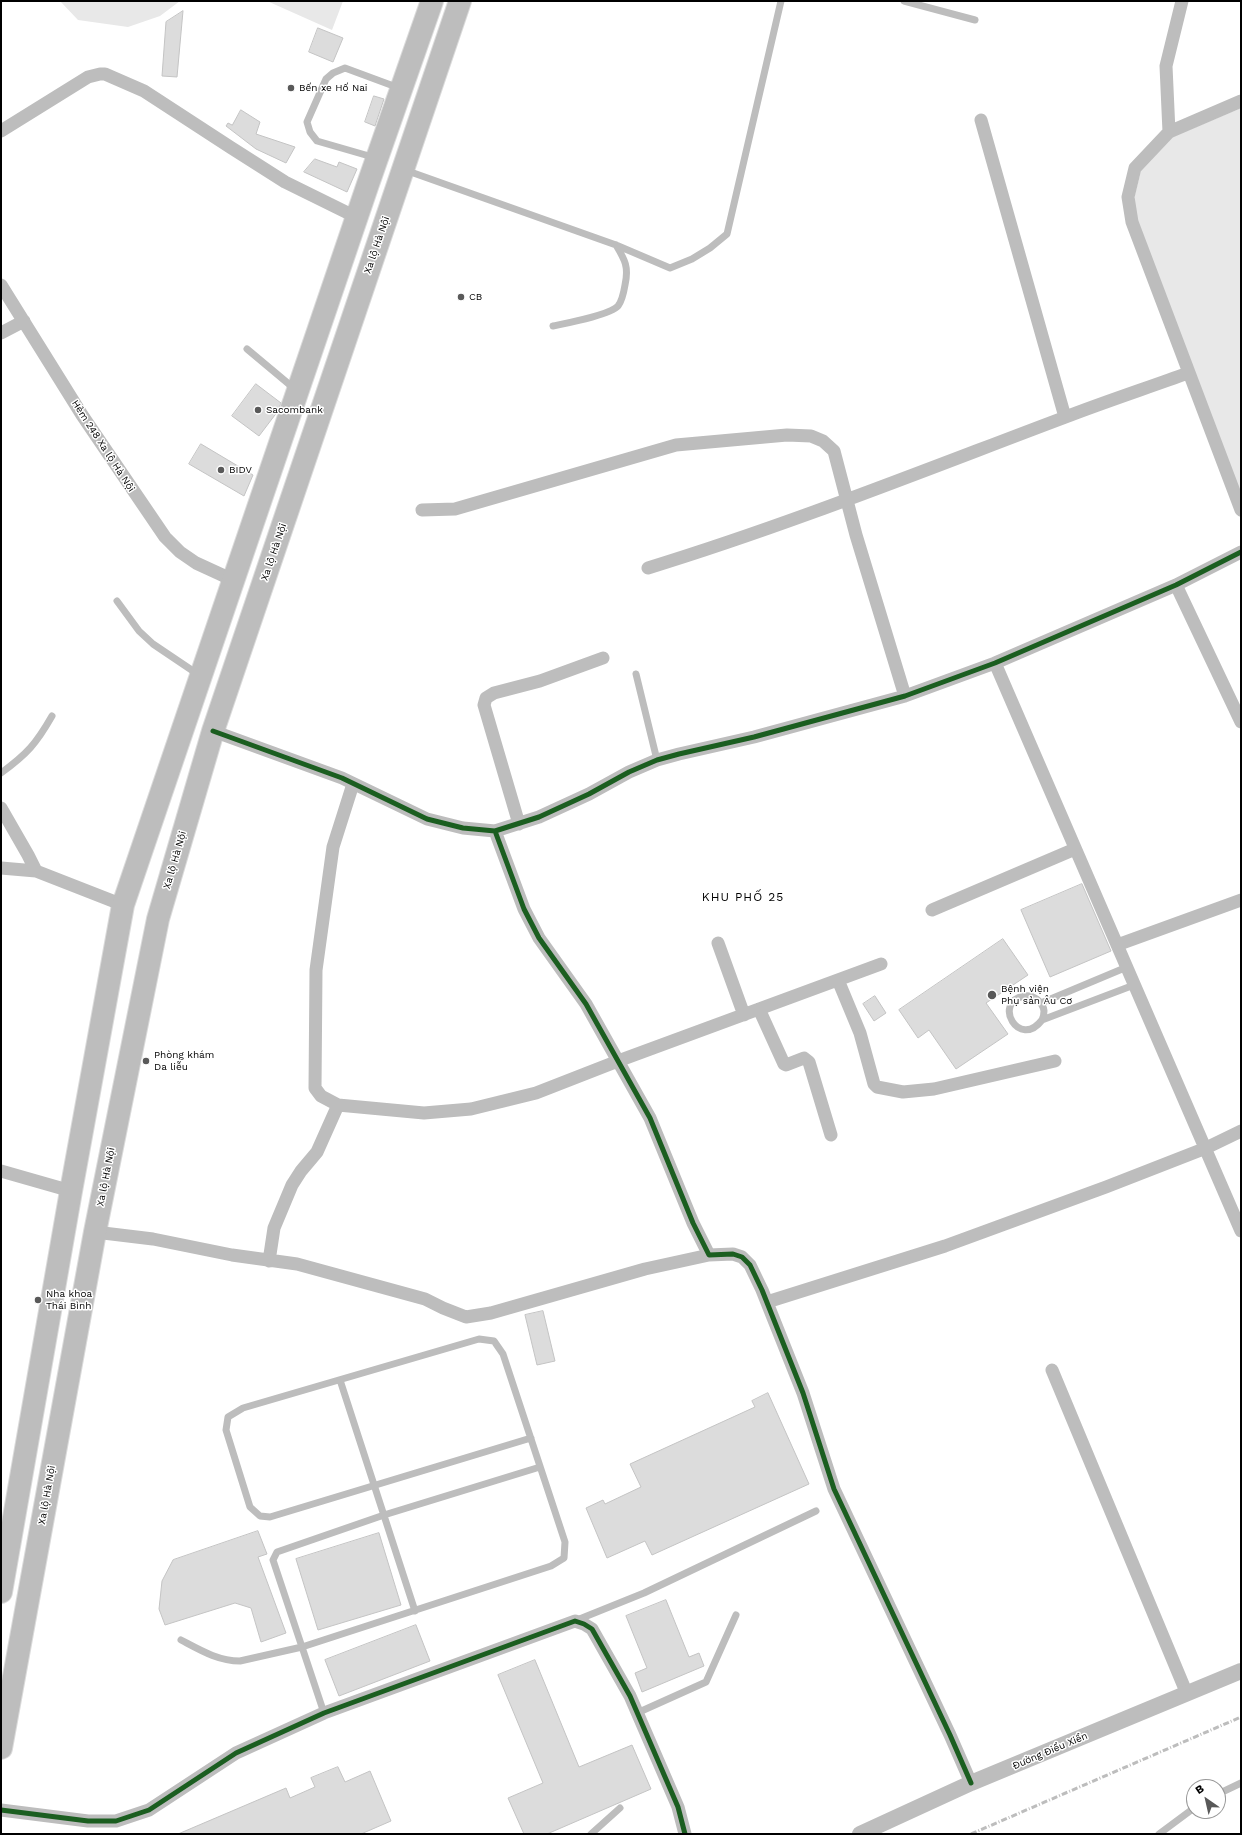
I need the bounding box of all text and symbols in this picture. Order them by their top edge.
place label: Bến xe Hố Nai [299,82,367,94]
marker: Bến xe Hố Nai [286,83,296,93]
street label: Xa lộ Hà Nội [362,215,392,275]
place label: CB [469,291,482,303]
marker: CB [456,292,466,302]
street label: Hẻm 248 Xa lộ Hà Nội [69,398,137,494]
place label: Sacombank [266,404,323,416]
marker: Sacombank [253,405,263,415]
place label: BIDV [229,464,252,476]
marker: BIDV [216,465,226,475]
street label: Xa lộ Hà Nội [259,522,289,582]
street label: Xa lộ Hà Nội [161,830,189,890]
district label: KHU PHỐ 25 [702,890,784,904]
place label: Bệnh viện Phụ sản Âu Cơ [1001,983,1072,1006]
marker: Bệnh viện Phụ sản Âu Cơ [986,989,998,1001]
place label: Phòng khám Da liễu [154,1049,214,1072]
marker: Phòng khám Da liễu [141,1056,151,1066]
street label: Xa lộ Hà Nội [94,1147,118,1207]
place label: Nha khoa Thái Bình [46,1288,92,1312]
marker: Nha khoa Thái Bình [33,1295,43,1305]
street label: Xa lộ Hà Nội [36,1465,58,1525]
street label: Đường Điểu Xiển [1011,1730,1089,1772]
north arrow [1186,1779,1226,1819]
text: B [1193,1782,1206,1797]

